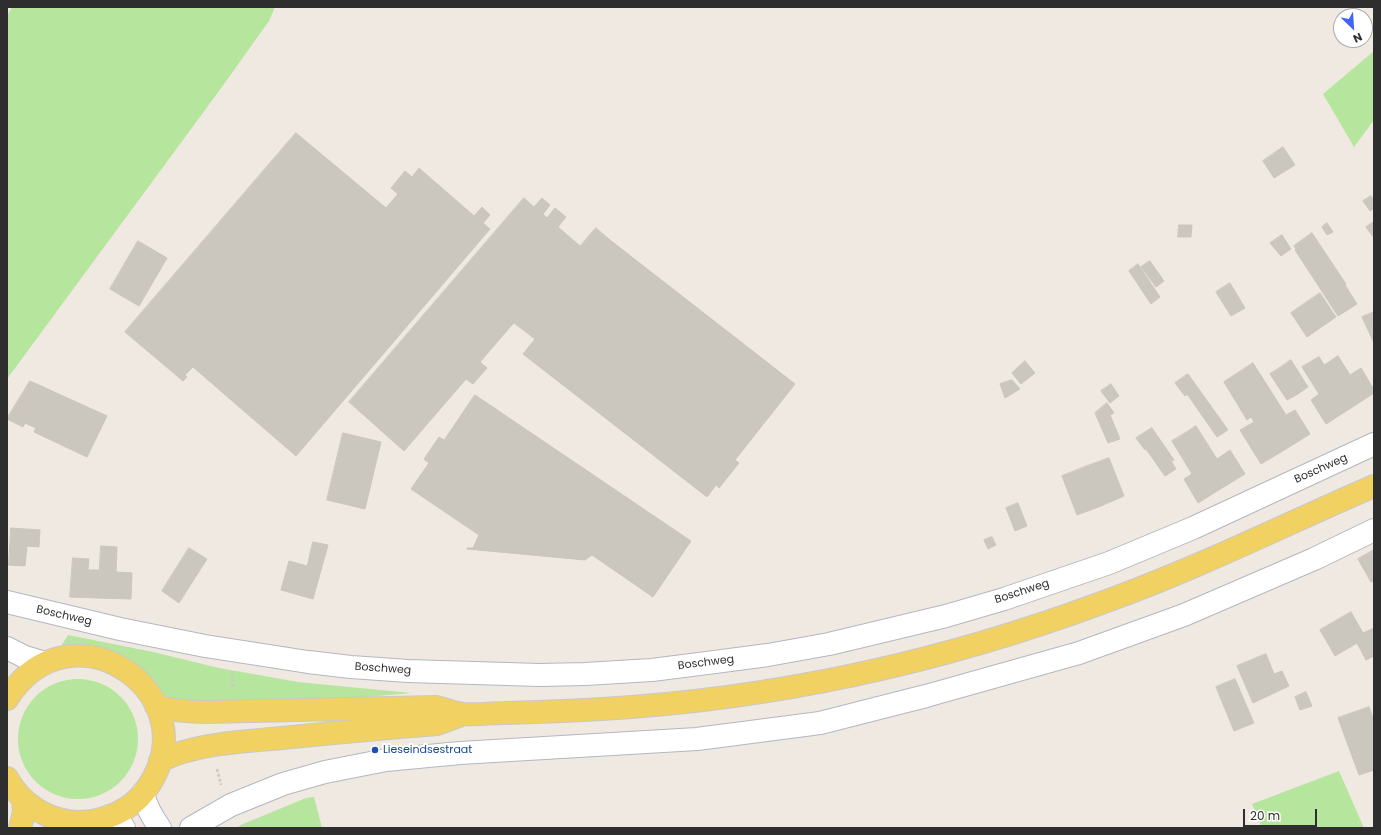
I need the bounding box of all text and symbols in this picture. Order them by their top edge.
north arrow [1333,8,1373,48]
text: N [1351,29,1365,47]
street label: Boschweg [1292,451,1350,487]
street label: Boschweg [993,577,1051,607]
street label: Boschweg [35,603,93,629]
street label: Boschweg [677,653,735,673]
street label: Boschweg [354,660,412,678]
place label: Lieseindsestraat [383,743,472,757]
marker: Lieseindsestraat [370,745,380,755]
scale bar [1245,801,1319,827]
text: 20 m [1250,807,1280,824]

